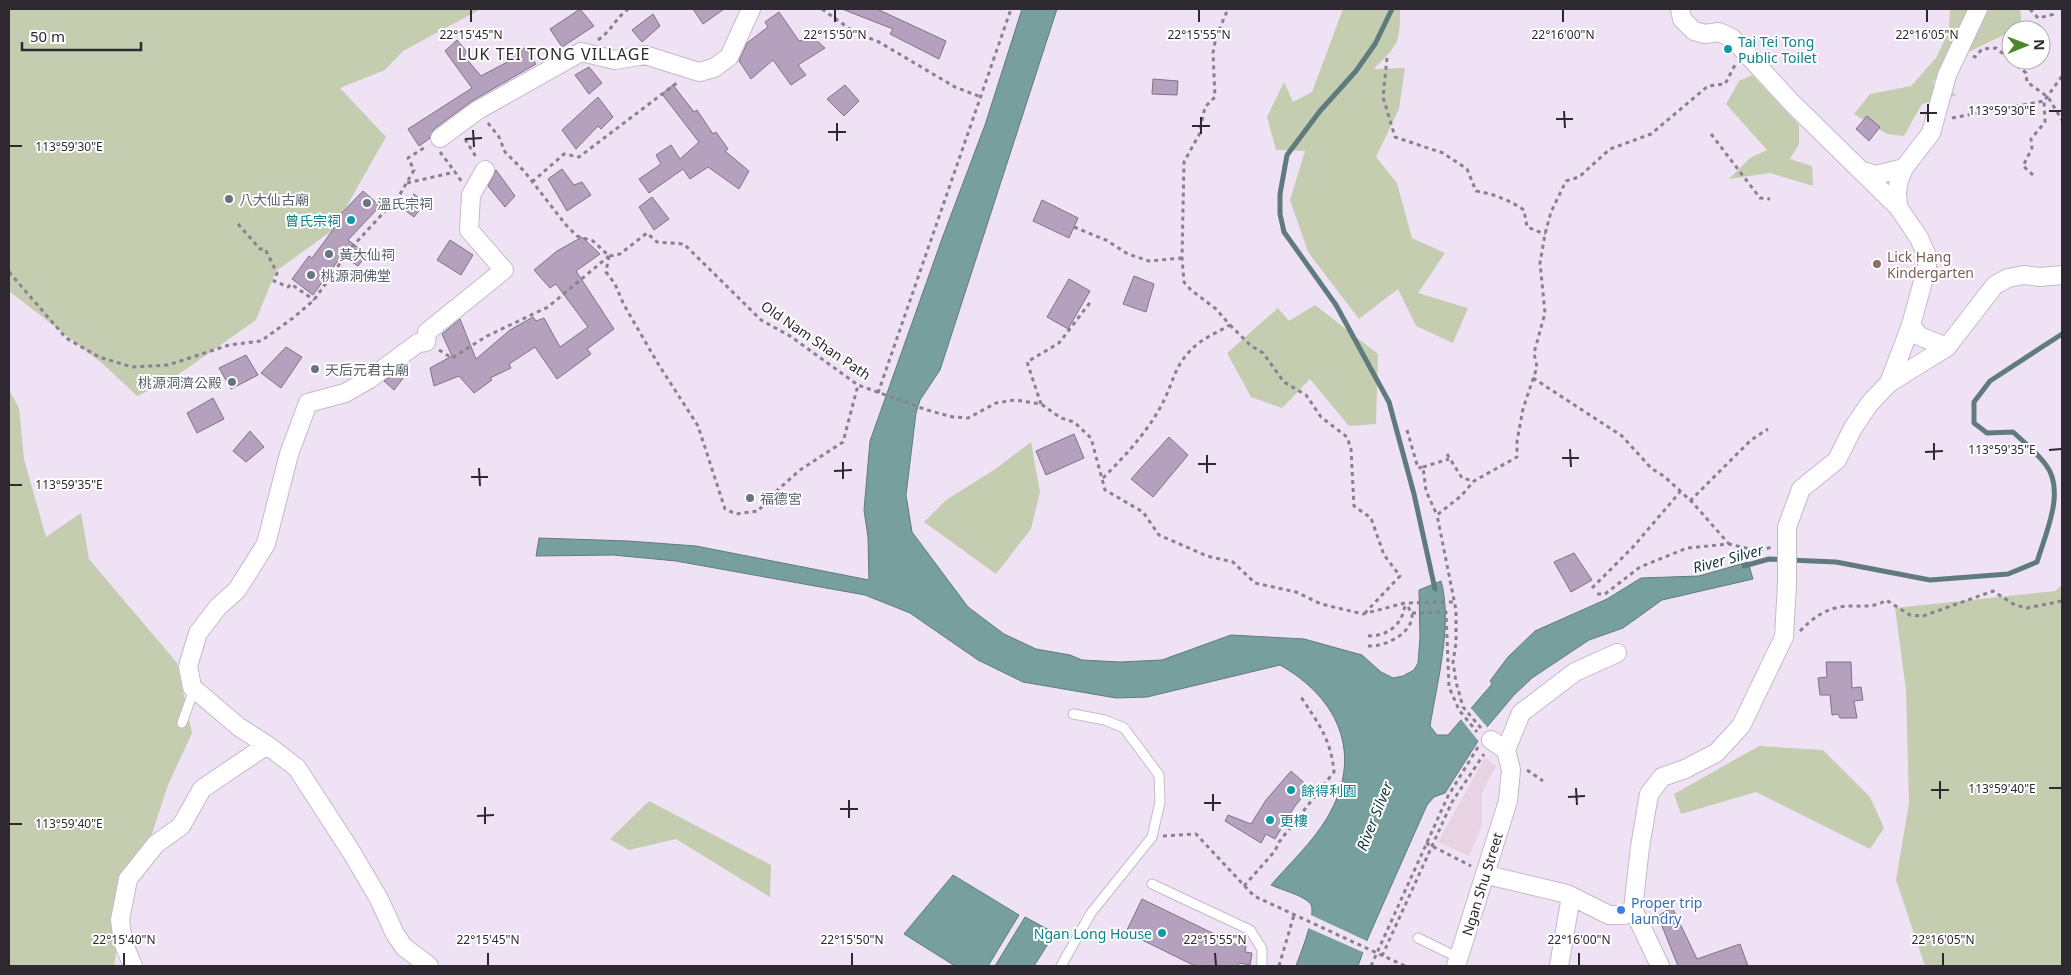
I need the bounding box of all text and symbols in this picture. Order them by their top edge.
scale bar [22,20,141,52]
north arrow [2001,20,2051,70]
text: 50 m [30,26,65,46]
text: 22°15'45"N [439,26,503,43]
text: 22°15'50"N [803,26,867,43]
text: 22°15'55"N [1167,26,1231,43]
text: 22°16'00"N [1531,26,1595,43]
text: 22°16'05"N [1895,26,1959,43]
place label: Tai Tei Tong Public Toilet [1738,32,1817,67]
text: N [2030,39,2049,51]
district label: LUK TEI TONG VILLAGE [458,43,650,65]
marker: Tai Tei Tong Public Toilet [1722,43,1734,55]
text: 113°59'30"E [1968,102,2036,119]
text: 113°59'30"E [35,138,103,155]
place label: 八大仙古廟 [239,190,309,209]
marker: 八大仙古廟 [223,193,235,205]
place label: 溫氏宗祠 [377,194,433,213]
marker: 溫氏宗祠 [361,197,373,209]
place label: 曾氏宗祠 [285,211,341,230]
marker: 曾氏宗祠 [345,214,357,226]
place label: 黃大仙祠 [339,245,395,264]
place label: Lick Hang Kindergarten [1887,247,1974,282]
marker: 黃大仙祠 [323,248,335,260]
marker: Lick Hang Kindergarten [1871,258,1883,270]
place label: 桃源洞佛堂 [321,266,391,285]
marker: 桃源洞佛堂 [305,269,317,281]
street label: Old Nam Shan Path [757,296,875,384]
place label: 天后元君古廟 [325,360,409,379]
marker: 天后元君古廟 [309,363,321,375]
place label: 桃源洞濟公殿 [138,373,222,392]
marker: 桃源洞濟公殿 [226,376,238,388]
text: 113°59'35"E [1968,441,2036,458]
text: 113°59'35"E [35,476,103,493]
place label: 福德宮 [760,489,802,508]
marker: 福德宮 [744,492,756,504]
water label: River Silver [1690,539,1767,577]
water label: River Silver [1351,778,1397,853]
text: 113°59'40"E [1968,780,2036,797]
place label: 餘得利園 [1301,781,1357,800]
marker: 餘得利園 [1285,784,1297,796]
place label: 更樓 [1280,811,1308,830]
marker: 更樓 [1264,814,1276,826]
text: 113°59'40"E [35,815,103,832]
street label: Ngan Shu Street [1457,830,1507,938]
place label: Proper trip laundry [1631,893,1702,928]
marker: Proper trip laundry [1615,904,1627,916]
place label: Ngan Long House [1034,924,1152,943]
marker: Ngan Long House [1156,927,1168,939]
text: 22°15'40"N [92,931,156,948]
text: 22°15'45"N [456,931,520,948]
text: 22°15'50"N [820,931,884,948]
text: 22°15'55"N [1183,931,1247,948]
text: 22°16'00"N [1547,931,1611,948]
text: 22°16'05"N [1911,931,1975,948]

